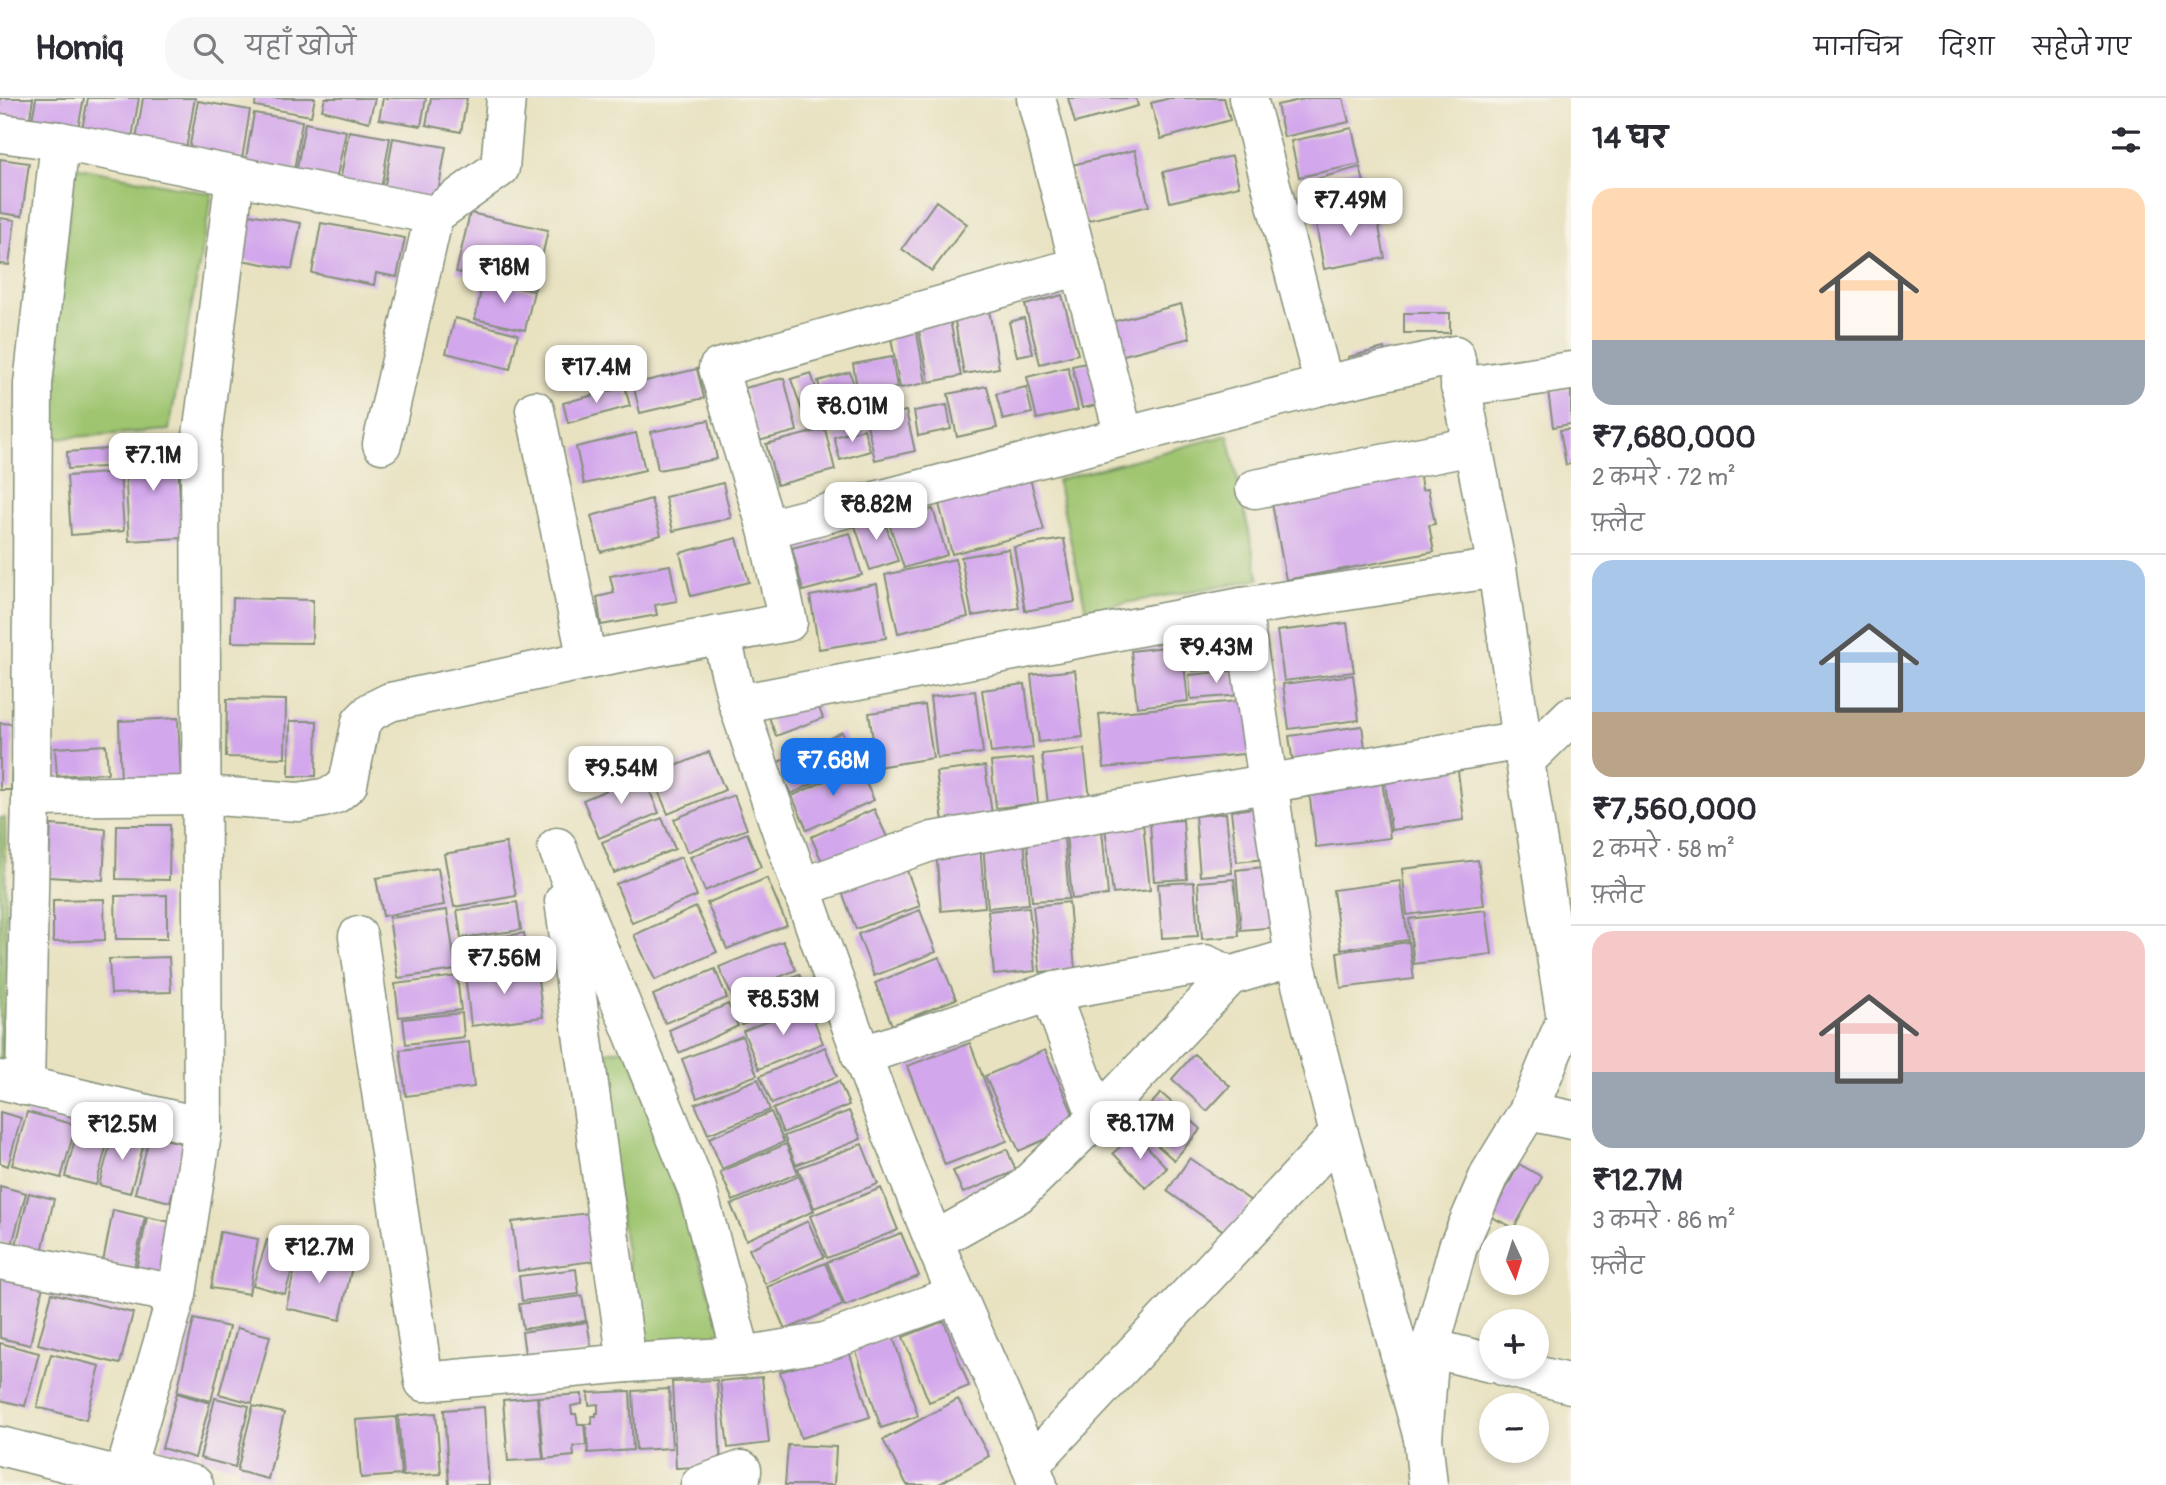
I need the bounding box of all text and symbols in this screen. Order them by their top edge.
search box [165,17,655,80]
text: Homiq [35,28,123,69]
icon: search [189,29,227,67]
text: यहाँ खोजें [245,31,356,63]
text: मानचित्र [1814,33,1902,62]
text: दिशा [1940,33,1994,62]
text: सहेजे गए [2032,33,2131,62]
text: 14 घर [1592,120,1668,157]
icon: filters [2107,121,2145,159]
pin: ₹7.49M [1293,178,1407,238]
text: ₹7.49M [1314,186,1386,215]
icon: home [1806,233,1932,359]
pin: ₹18M [463,246,545,305]
text: ₹18M [479,253,529,282]
pin: ₹17.4M [539,345,653,405]
text: ₹17.4M [561,353,631,382]
pin: ₹8.01M [795,384,909,444]
text: ₹8.01M [816,392,888,421]
text: ₹7,680,000 [1592,419,1756,456]
pin: ₹7.1M [104,434,202,493]
text: ₹7.1M [125,441,181,470]
text: 2 कमरे · 72 m² [1592,463,1736,492]
pin: ₹8.82M [819,482,933,542]
text: ₹8.82M [840,490,912,519]
text: फ़्लैट [1592,509,1644,538]
icon: home [1806,605,1932,731]
pin: ₹9.43M [1159,626,1273,685]
text: ₹9.43M [1179,633,1253,662]
pin: ₹7.68M [776,738,890,798]
pin: ₹9.54M [564,746,678,806]
text: ₹7.68M [797,746,869,775]
text: ₹9.54M [584,754,658,783]
text: ₹7,560,000 [1592,791,1757,828]
text: 2 कमरे · 58 m² [1592,835,1735,864]
text: फ़्लैट [1592,881,1644,910]
pin: ₹7.56M [447,936,561,996]
text: ₹7.56M [467,944,541,973]
icon: home [1806,976,1932,1102]
pin: ₹8.53M [726,978,840,1037]
text: ₹8.53M [747,985,819,1014]
pin: ₹12.5M [65,1102,179,1162]
pin: ₹8.17M [1083,1102,1197,1161]
text: ₹8.17M [1106,1109,1174,1138]
text: ₹12.5M [87,1110,157,1139]
text: ₹12.7M [1592,1162,1683,1199]
text: 3 कमरे · 86 m² [1592,1206,1736,1235]
north arrow [1479,1225,1549,1295]
map controls [1479,1225,1549,1463]
pin: ₹12.7M [262,1226,376,1285]
text: ₹12.7M [284,1233,354,1262]
text: फ़्लैट [1592,1252,1644,1281]
button: + [1479,1309,1549,1379]
button: − [1479,1393,1549,1463]

